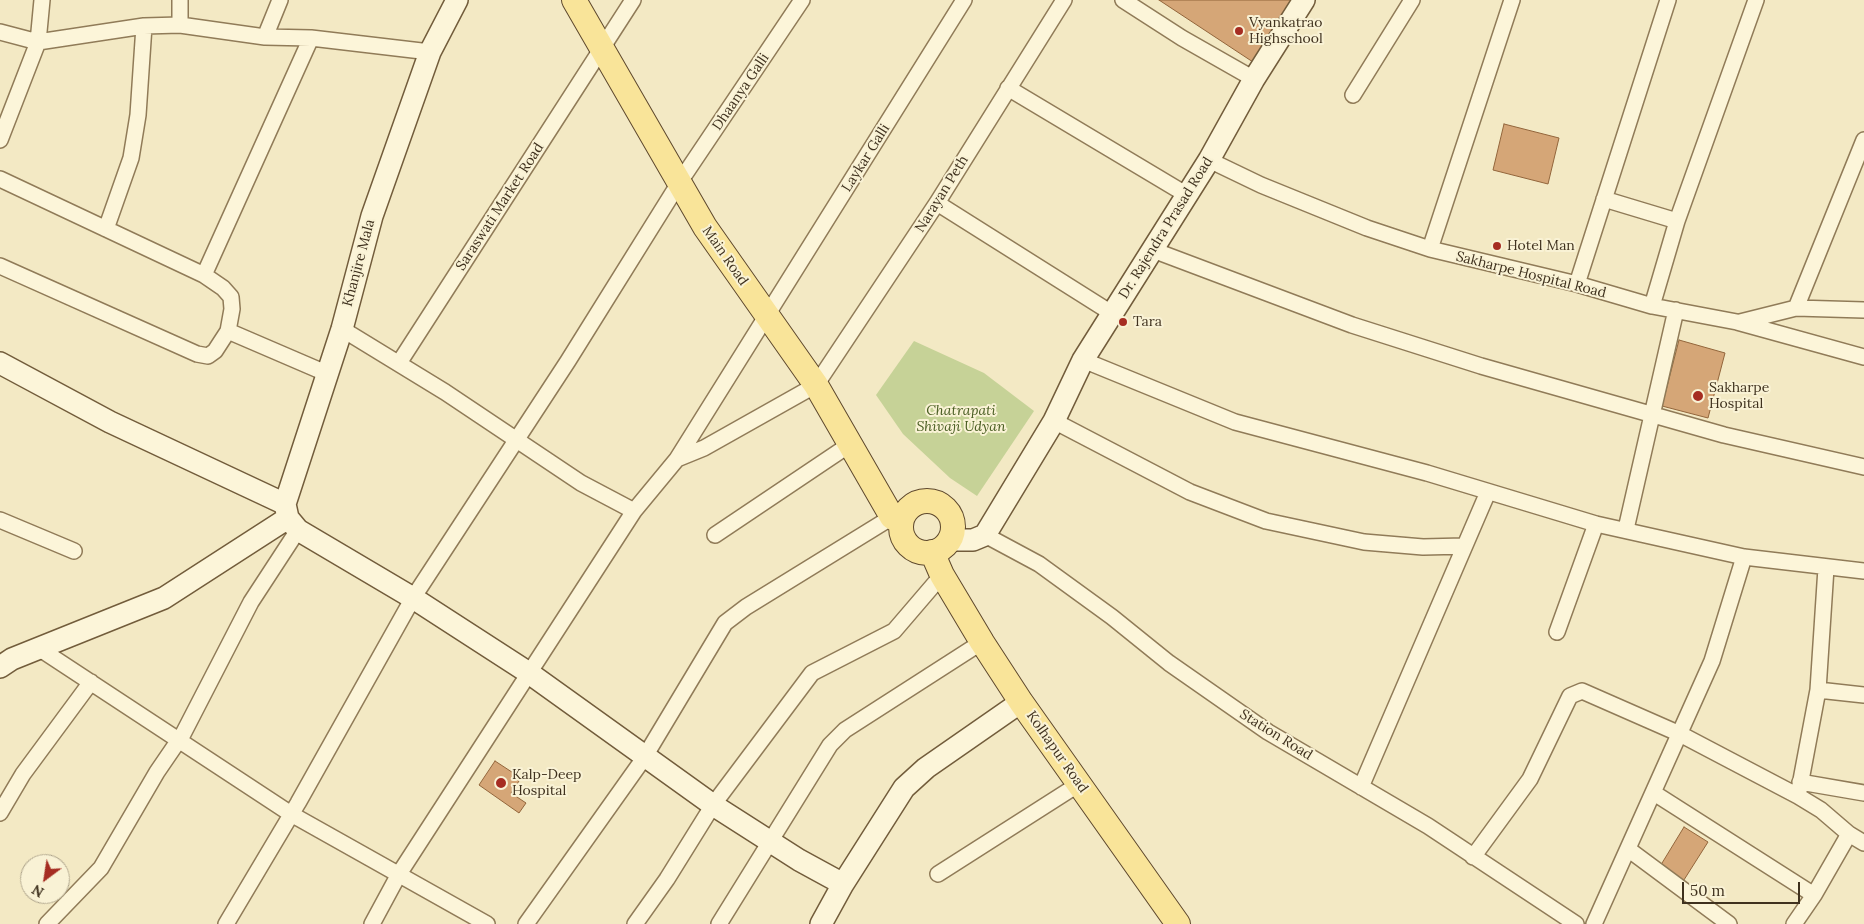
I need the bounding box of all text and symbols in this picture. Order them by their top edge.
place label: Vyankatrao Highschool [1249,15,1323,48]
marker: Vyankatrao Highschool [1233,25,1245,37]
street label: Dhaanya Galli [709,50,773,134]
street label: Laykar Galli [839,121,893,195]
street label: Saraswati Market Road [452,140,548,274]
street label: Narayan Peth [912,153,972,235]
street label: Dr. Rajendra Prasad Road [1115,154,1217,302]
street label: Khanjire Mala [339,218,379,308]
street label: Main Road [698,223,752,289]
place label: Hotel Man [1507,238,1575,254]
marker: Hotel Man [1491,240,1503,252]
street label: Sakharpe Hospital Road [1454,248,1608,302]
place label: Tara [1133,314,1162,330]
marker: Tara [1117,316,1129,328]
place label: Sakharpe Hospital [1709,380,1769,412]
marker: Sakharpe Hospital [1691,389,1705,403]
park label: Chatrapati Shivaji Udyan [916,403,1006,436]
street label: Station Road [1237,706,1315,764]
street label: Kolhapur Road [1023,708,1091,796]
place label: Kalp-Deep Hospital [512,767,581,800]
marker: Kalp-Deep Hospital [494,776,508,790]
north arrow [20,854,70,904]
scale bar [1684,872,1802,904]
text: N [29,881,47,902]
text: 50 m [1690,881,1725,900]

